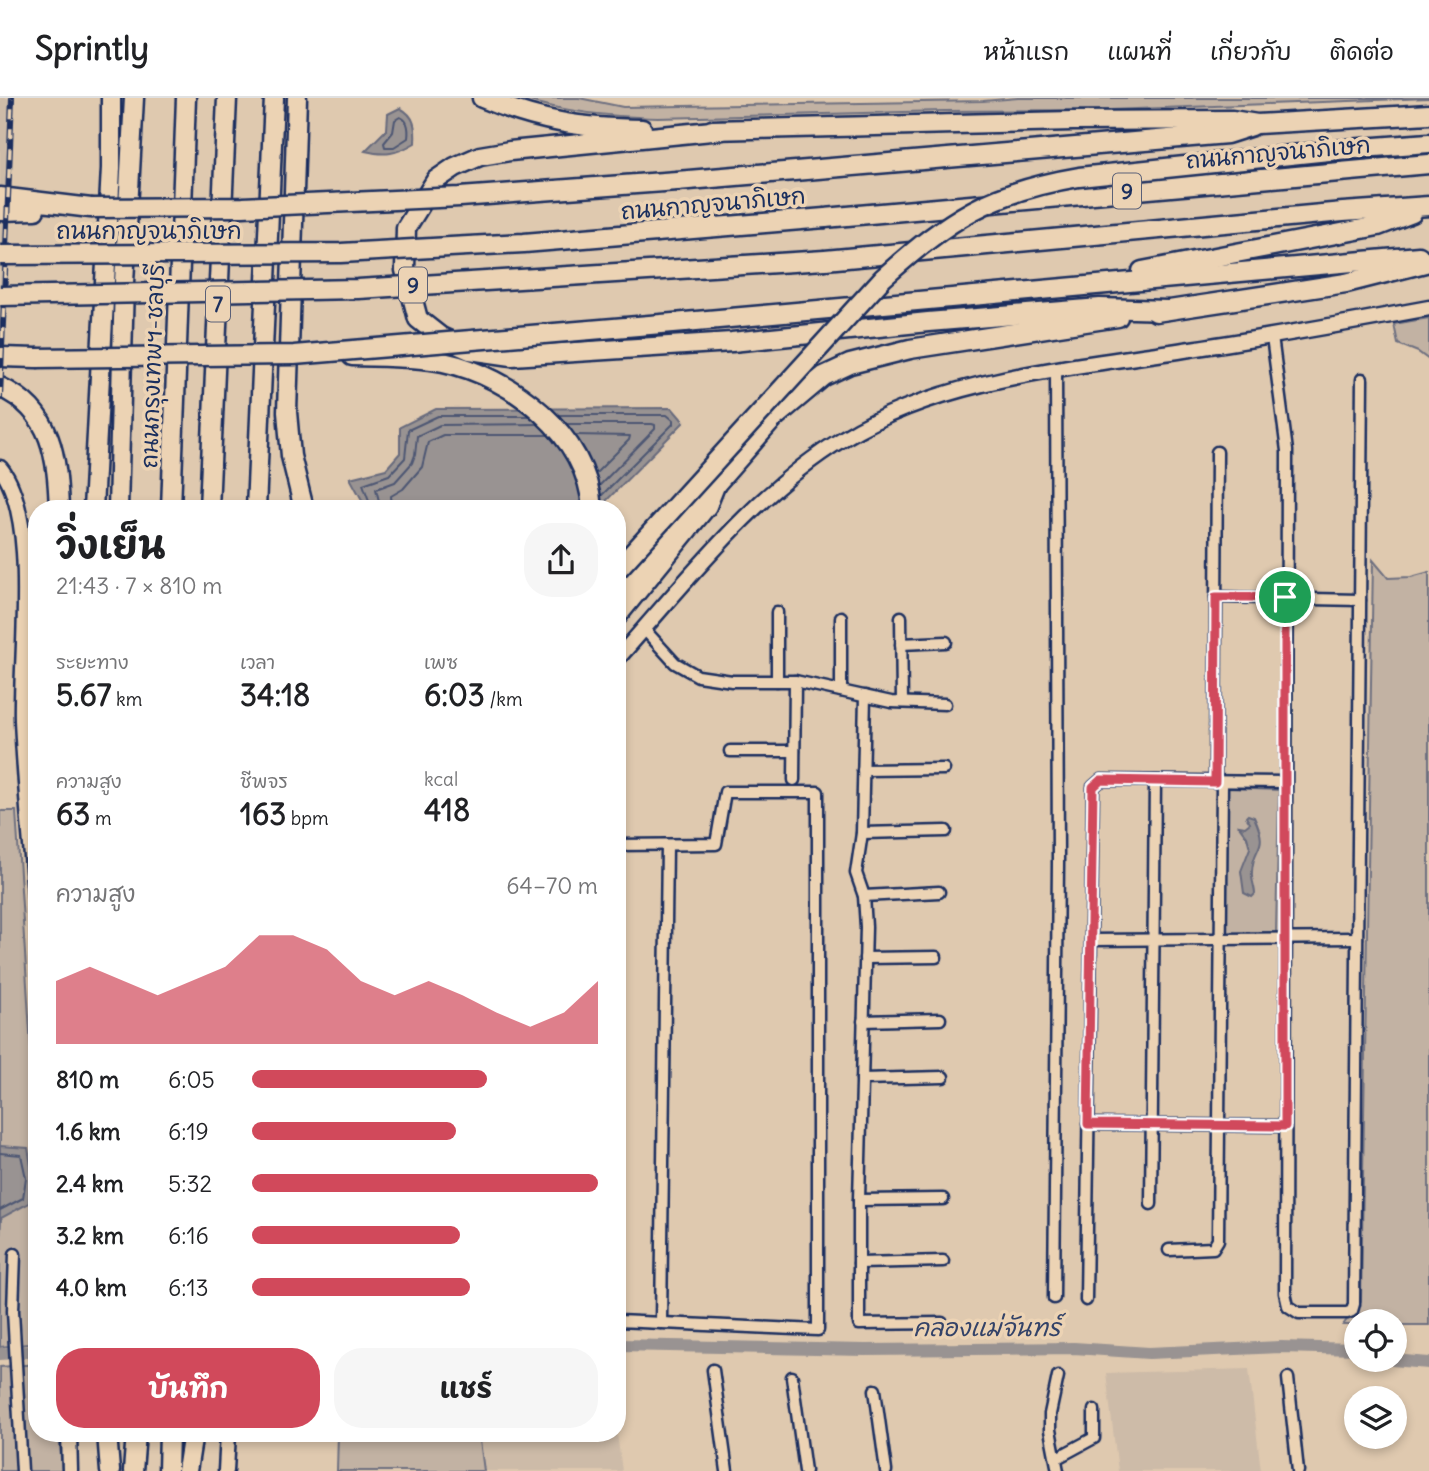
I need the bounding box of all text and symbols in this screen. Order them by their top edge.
text: Sprintly [35,27,149,69]
text: หน้าแรก [984,36,1069,66]
text: แผนที่ [1107,36,1172,66]
text: เกี่ยวกับ [1210,36,1292,66]
text: ติดต่อ [1330,36,1394,66]
street label: ถนนกาญจนาภิเษก [1184,129,1372,175]
road number: 9 [1113,174,1141,208]
street label: ถนนกาญจนาภิเษก [619,180,807,226]
street label: ถนนกาญจนาภิเษก [56,216,242,245]
street label: ถนนกรุงเทพฯ-ชลบุรี [134,263,174,469]
road number: 9 [399,268,427,302]
road number: 7 [206,286,230,322]
text: วิ่งเย็น [56,521,165,568]
button: share [524,523,598,597]
pin [1255,567,1315,627]
text: 21:43 · 7 × 810 m [56,571,222,600]
icon: arrive [1266,578,1304,616]
text: ระยะทาง [56,650,129,674]
text: เวลา [240,650,275,674]
text: เพซ [424,650,458,674]
text: 5.67 [56,676,111,714]
text: 34:18 [240,676,310,714]
text: 6:03 [424,676,485,714]
text: km [111,687,142,711]
text: /km [485,687,523,711]
text: kcal [424,767,458,791]
text: ความสูง [56,769,122,793]
text: ชีพจร [240,769,288,793]
text: 418 [424,791,470,829]
text: 63 [56,795,90,833]
text: 163 [240,795,286,833]
text: m [90,806,112,830]
text: bpm [286,806,329,830]
text: 64–70 m [506,871,598,900]
text: ความสูง [56,879,135,908]
text: 810 m [56,1065,119,1094]
text: 6:05 [168,1065,215,1094]
text: 1.6 km [56,1117,121,1146]
text: 6:19 [168,1117,209,1146]
text: 2.4 km [56,1169,124,1198]
text: 5:32 [168,1169,212,1198]
text: 3.2 km [56,1221,124,1250]
text: 6:16 [168,1221,209,1250]
text: 4.0 km [56,1273,127,1302]
text: 6:13 [168,1273,209,1302]
map controls [1344,1309,1407,1449]
button: locate [1344,1309,1407,1372]
water label: คลองแม่จันทร์ [913,1312,1066,1342]
button: บันทึก [56,1348,320,1428]
button: แชร์ [334,1348,598,1428]
button: layers [1344,1386,1407,1449]

